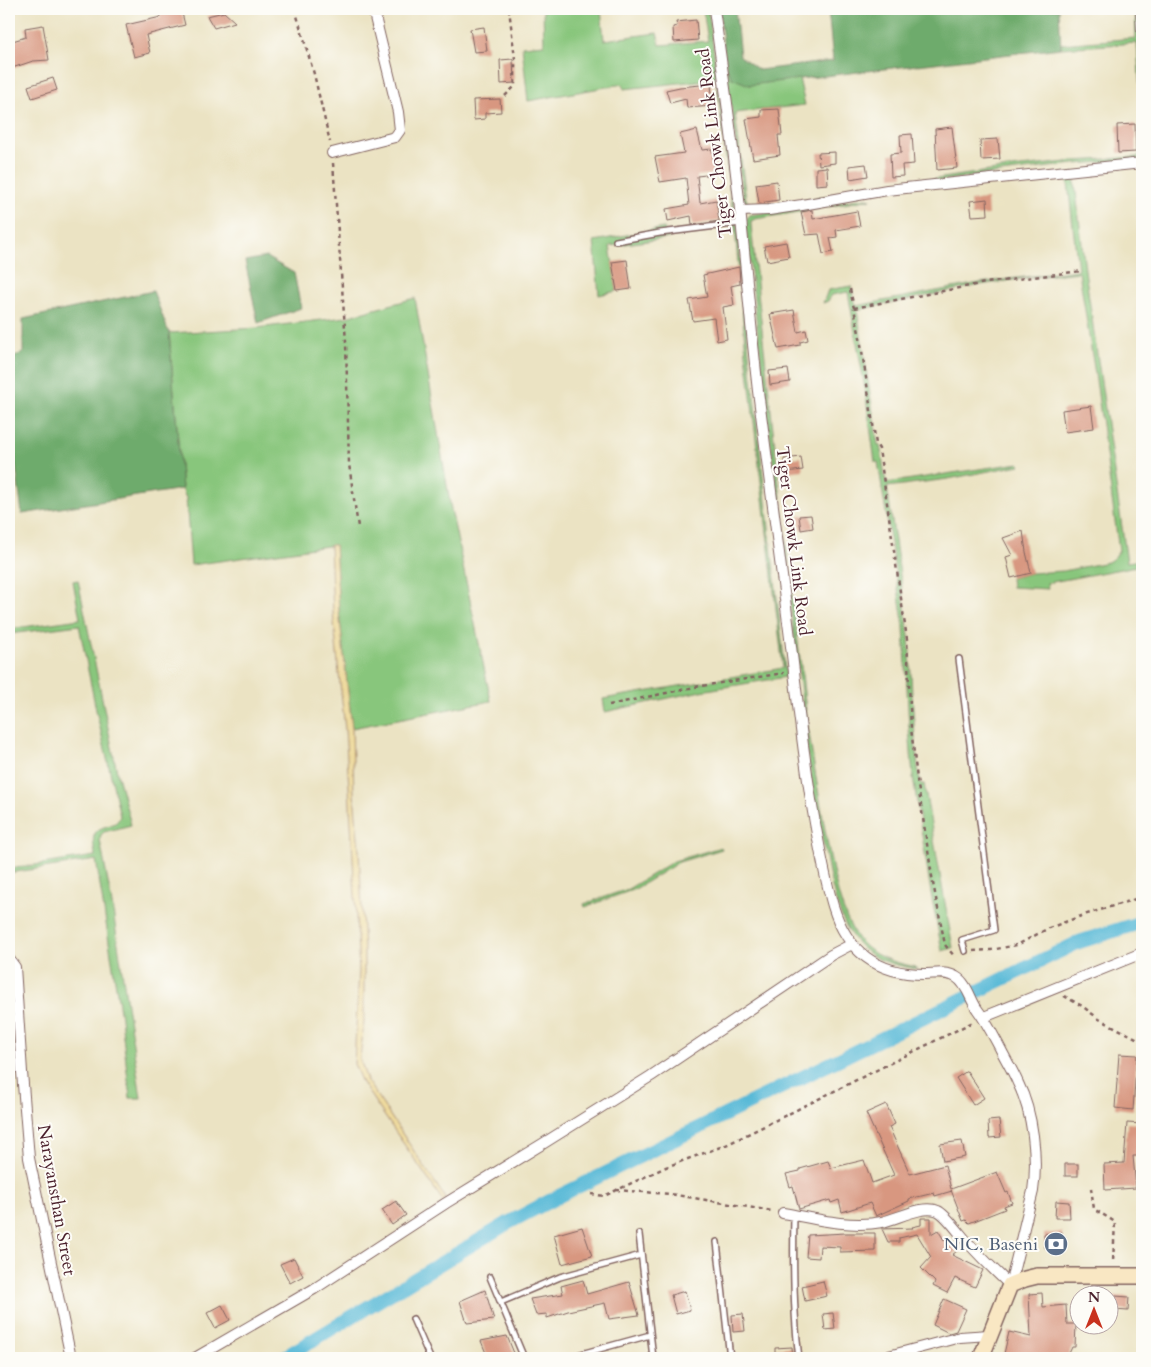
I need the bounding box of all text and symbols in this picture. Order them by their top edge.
street label: Tiger Chowk Link Road [690,47,739,239]
street label: Tiger Chowk Link Road [769,445,818,637]
street label: Narayansthan Street [31,1123,82,1278]
bank icon: NIC, Baseni [1043,1231,1069,1257]
place label: NIC, Baseni [944,1232,1038,1257]
north arrow [1068,1284,1118,1334]
text: N [1088,1288,1100,1307]

